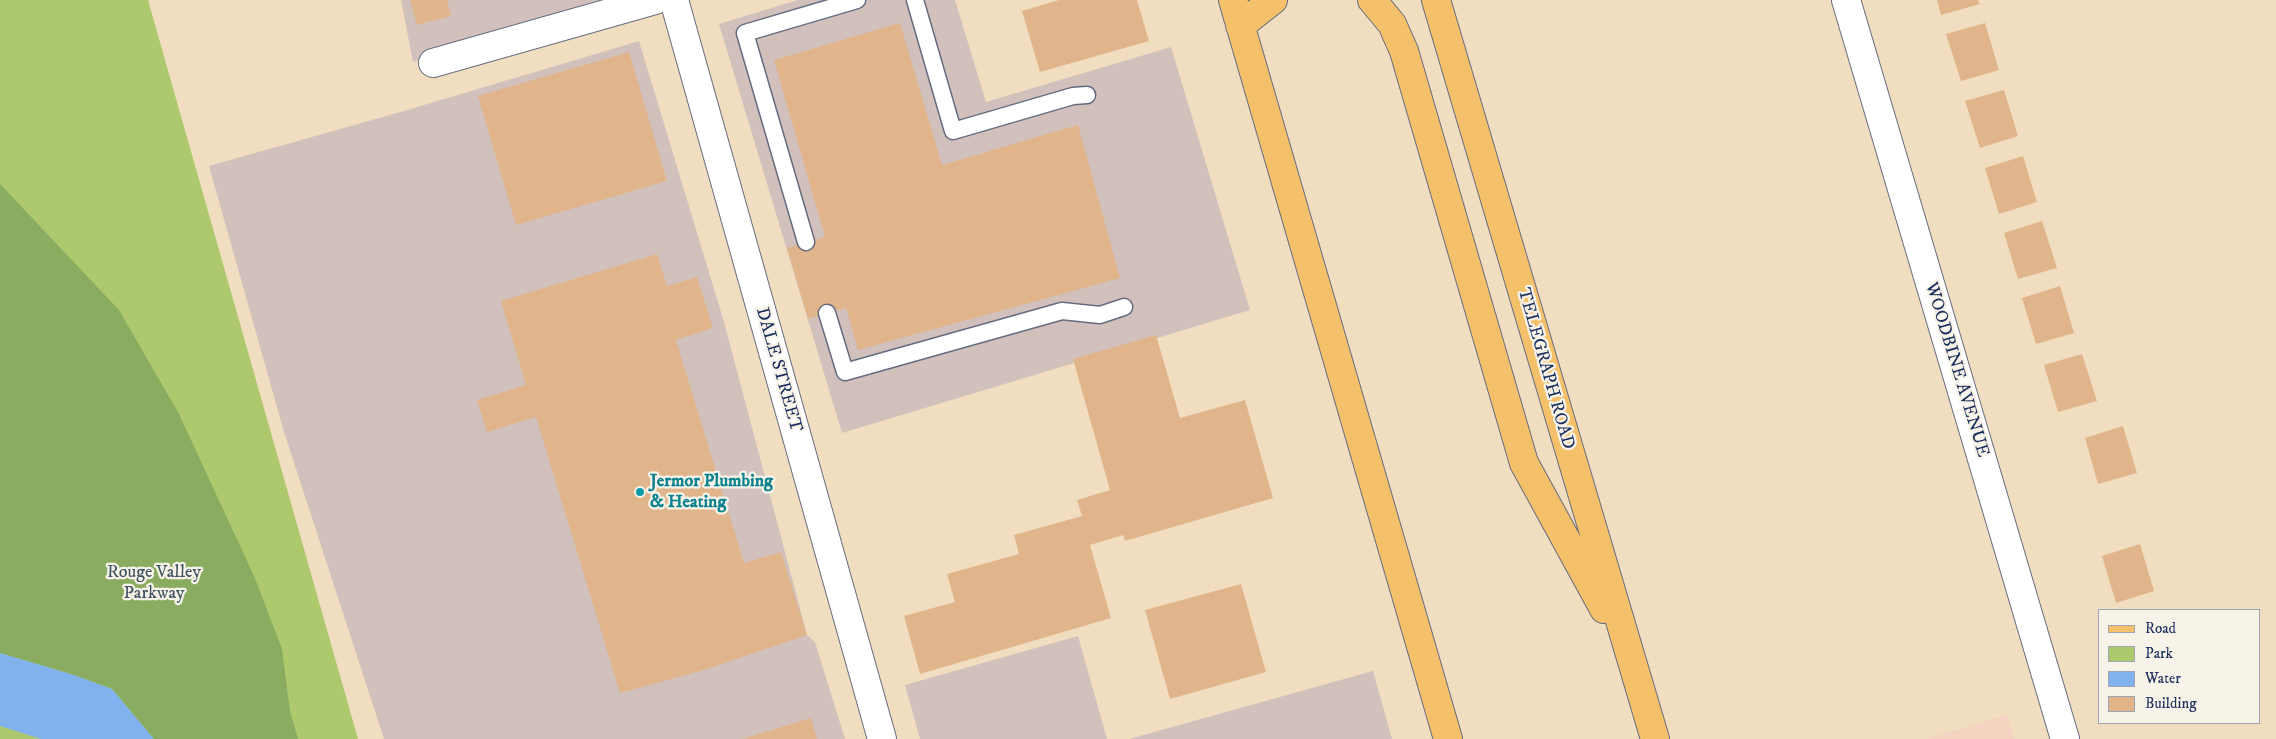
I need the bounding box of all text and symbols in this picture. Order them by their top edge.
street label: WOODBINE AVENUE [1919,280,1993,460]
street label: TELEGRAPH ROAD [1512,286,1578,452]
street label: DALE STREET [750,305,806,435]
place label: Jermor Plumbing & Heating [650,471,773,514]
marker: Jermor Plumbing & Heating [634,486,646,498]
park label: Rouge Valley Parkway [107,562,201,604]
legend [2098,609,2261,724]
text: Road [2145,619,2176,638]
text: Park [2145,644,2173,663]
text: Water [2145,669,2181,688]
text: Building [2145,694,2197,713]

